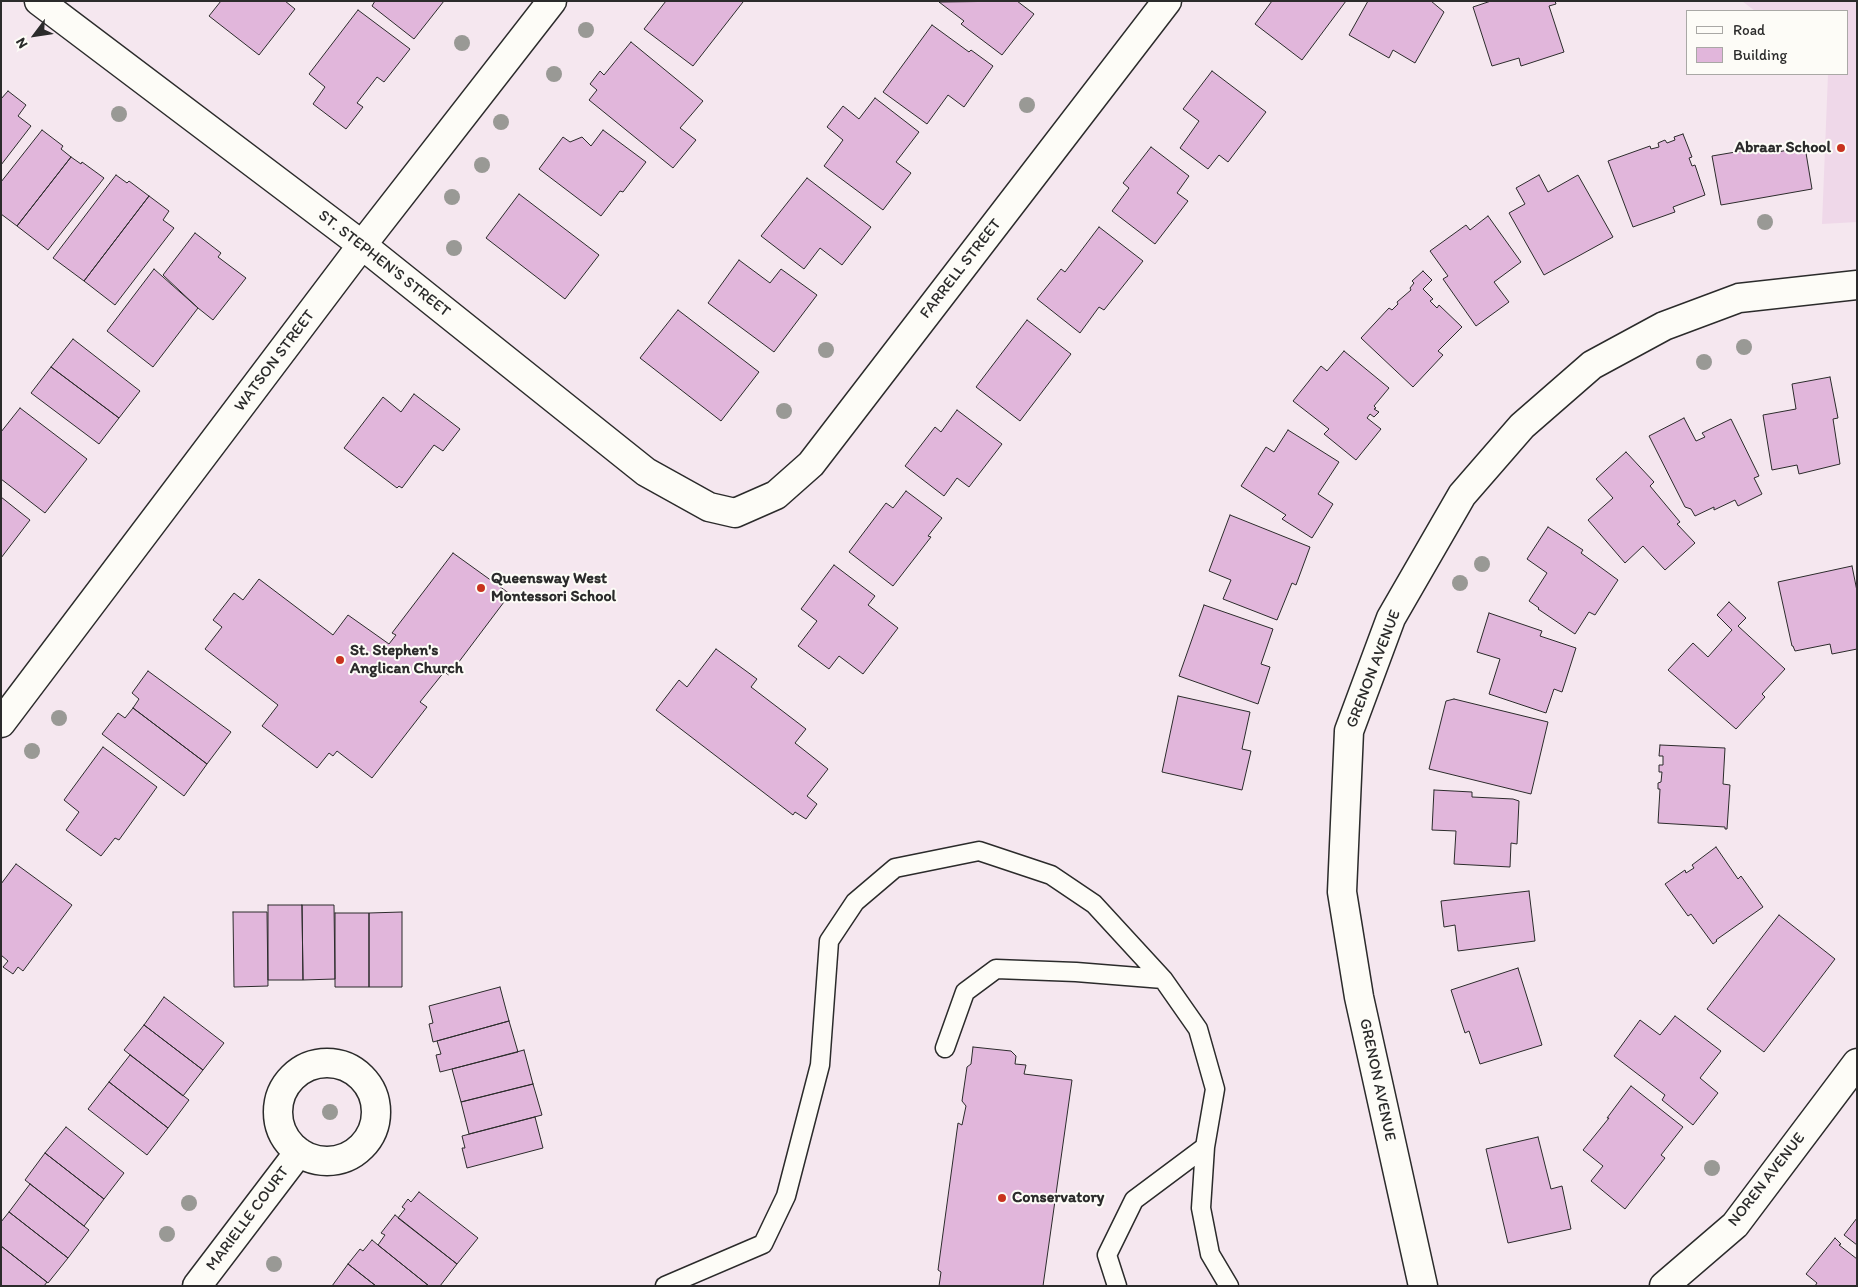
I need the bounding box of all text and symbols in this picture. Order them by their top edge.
north arrow [10,10,60,60]
legend [1686,10,1848,75]
text: Road [1733,21,1765,39]
text: N [12,35,31,51]
text: Building [1733,46,1787,64]
place label: Abraar School [1735,138,1831,158]
marker: Abraar School [1835,142,1847,154]
street label: ST. STEPHEN'S STREET [314,206,454,322]
street label: FARRELL STREET [916,215,1006,323]
street label: WATSON STREET [231,306,319,416]
place label: Queensway West Montessori School [491,569,616,607]
marker: Queensway West Montessori School [475,582,487,594]
street label: GRENON AVENUE [1343,607,1405,731]
place label: St. Stephen's Anglican Church [350,641,463,679]
marker: St. Stephen's Anglican Church [334,654,346,666]
street label: GRENON AVENUE [1355,1017,1399,1143]
street label: NOREN AVENUE [1724,1129,1810,1231]
street label: MARIELLE COURT [202,1163,294,1275]
place label: Conservatory [1012,1188,1104,1208]
marker: Conservatory [996,1192,1008,1204]

